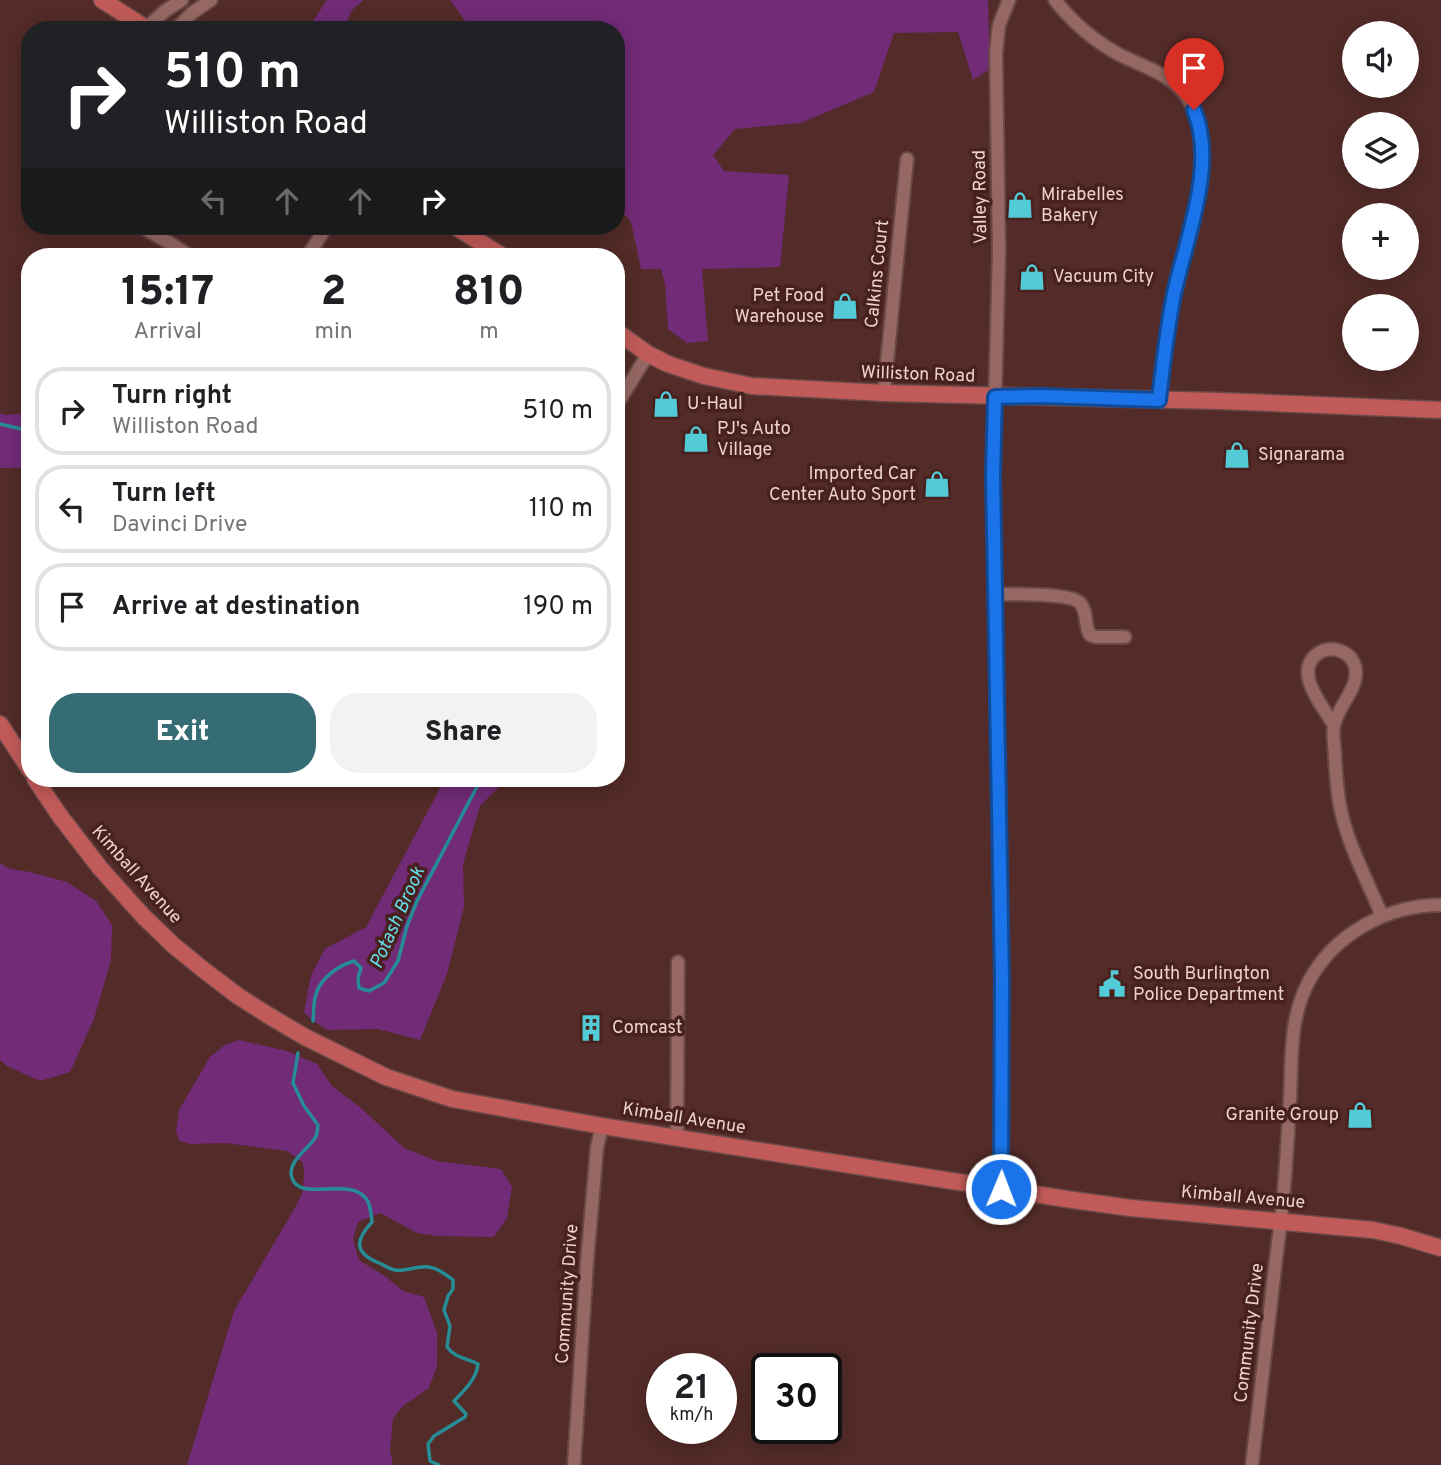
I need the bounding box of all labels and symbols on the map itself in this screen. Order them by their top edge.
pin [1164,38,1224,110]
street label: Valley Road [969,150,993,244]
place label: Mirabelles Bakery [1041,184,1124,228]
shop icon: Mirabelles Bakery [1005,190,1035,220]
street label: Calkins Court [861,219,895,329]
shop icon: Vacuum City [1017,262,1047,292]
place label: Vacuum City [1053,266,1154,289]
place label: Pet Food Warehouse [735,285,824,329]
shop icon: Pet Food Warehouse [830,291,860,321]
street label: Williston Road [860,362,976,388]
shop icon: U-Haul [651,389,681,419]
place label: U-Haul [687,393,743,416]
place label: PJ's Auto Village [717,418,791,462]
shop icon: PJ's Auto Village [681,424,711,454]
shop icon: Signarama [1222,440,1252,470]
place label: Signarama [1258,444,1345,467]
place label: Imported Car Center Auto Sport [769,463,916,507]
shop icon: Imported Car Center Auto Sport [922,469,952,499]
street label: Kimball Avenue [86,821,186,929]
water label: Potash Brook [365,863,431,973]
place label: South Burlington Police Department [1133,963,1284,1007]
public building icon: South Burlington Police Department [1097,969,1127,999]
building icon: Comcast [576,1013,606,1043]
place label: Comcast [612,1017,683,1040]
street label: Kimball Avenue [621,1098,747,1140]
shop icon: Granite Group [1345,1100,1375,1130]
place label: Granite Group [1226,1104,1339,1127]
position arrow [964,1152,1038,1226]
street label: Kimball Avenue [1180,1181,1306,1215]
street label: Community Drive [552,1223,584,1365]
street label: Community Drive [1230,1262,1270,1404]
speed limit sign: 30 [751,1353,842,1444]

